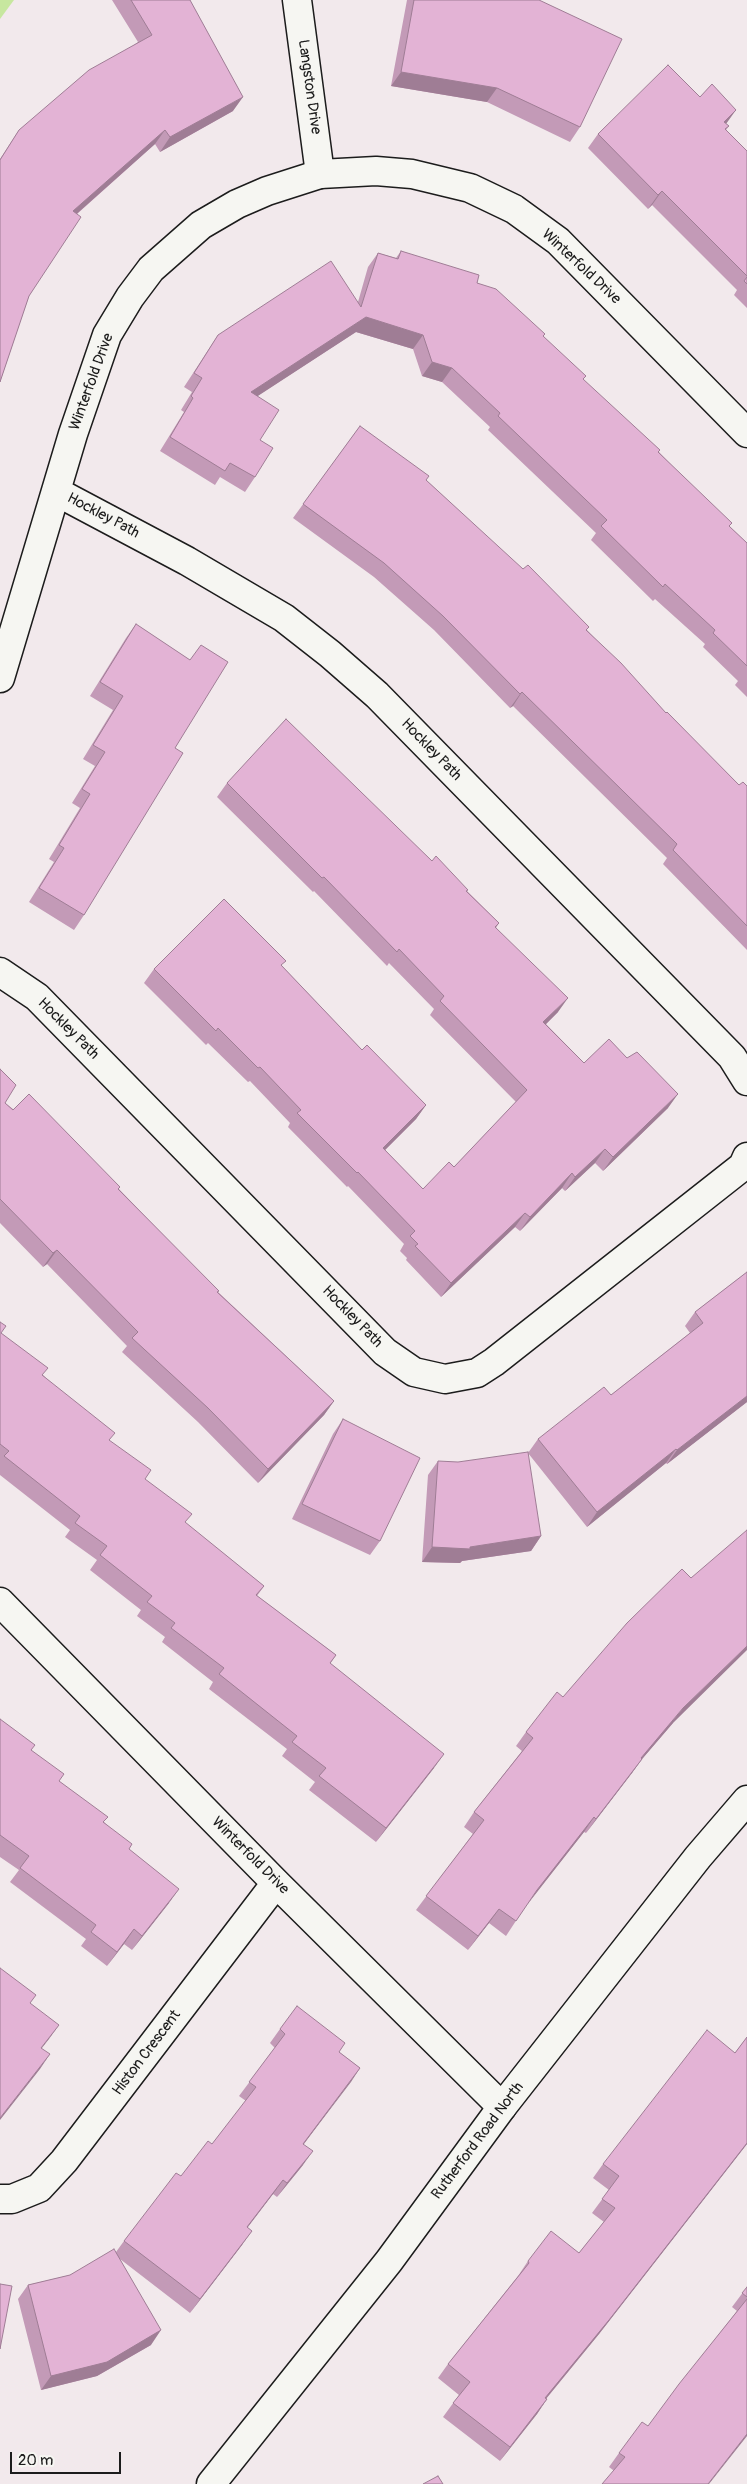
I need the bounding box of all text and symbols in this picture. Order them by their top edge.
street label: Langston Drive [293,38,325,136]
street label: Winterfold Drive [538,226,624,308]
street label: Winterfold Drive [66,331,118,433]
street label: Hockley Path [64,489,142,543]
street label: Hockley Path [397,715,465,785]
street label: Hockley Path [34,995,102,1063]
street label: Hockley Path [318,1282,386,1352]
street label: Winterfold Drive [208,1814,292,1898]
street label: Histon Crescent [109,2007,185,2099]
street label: Rutherford Road North [428,2079,528,2203]
scale bar [12,2442,124,2474]
text: 20 m [18,2451,53,2470]

